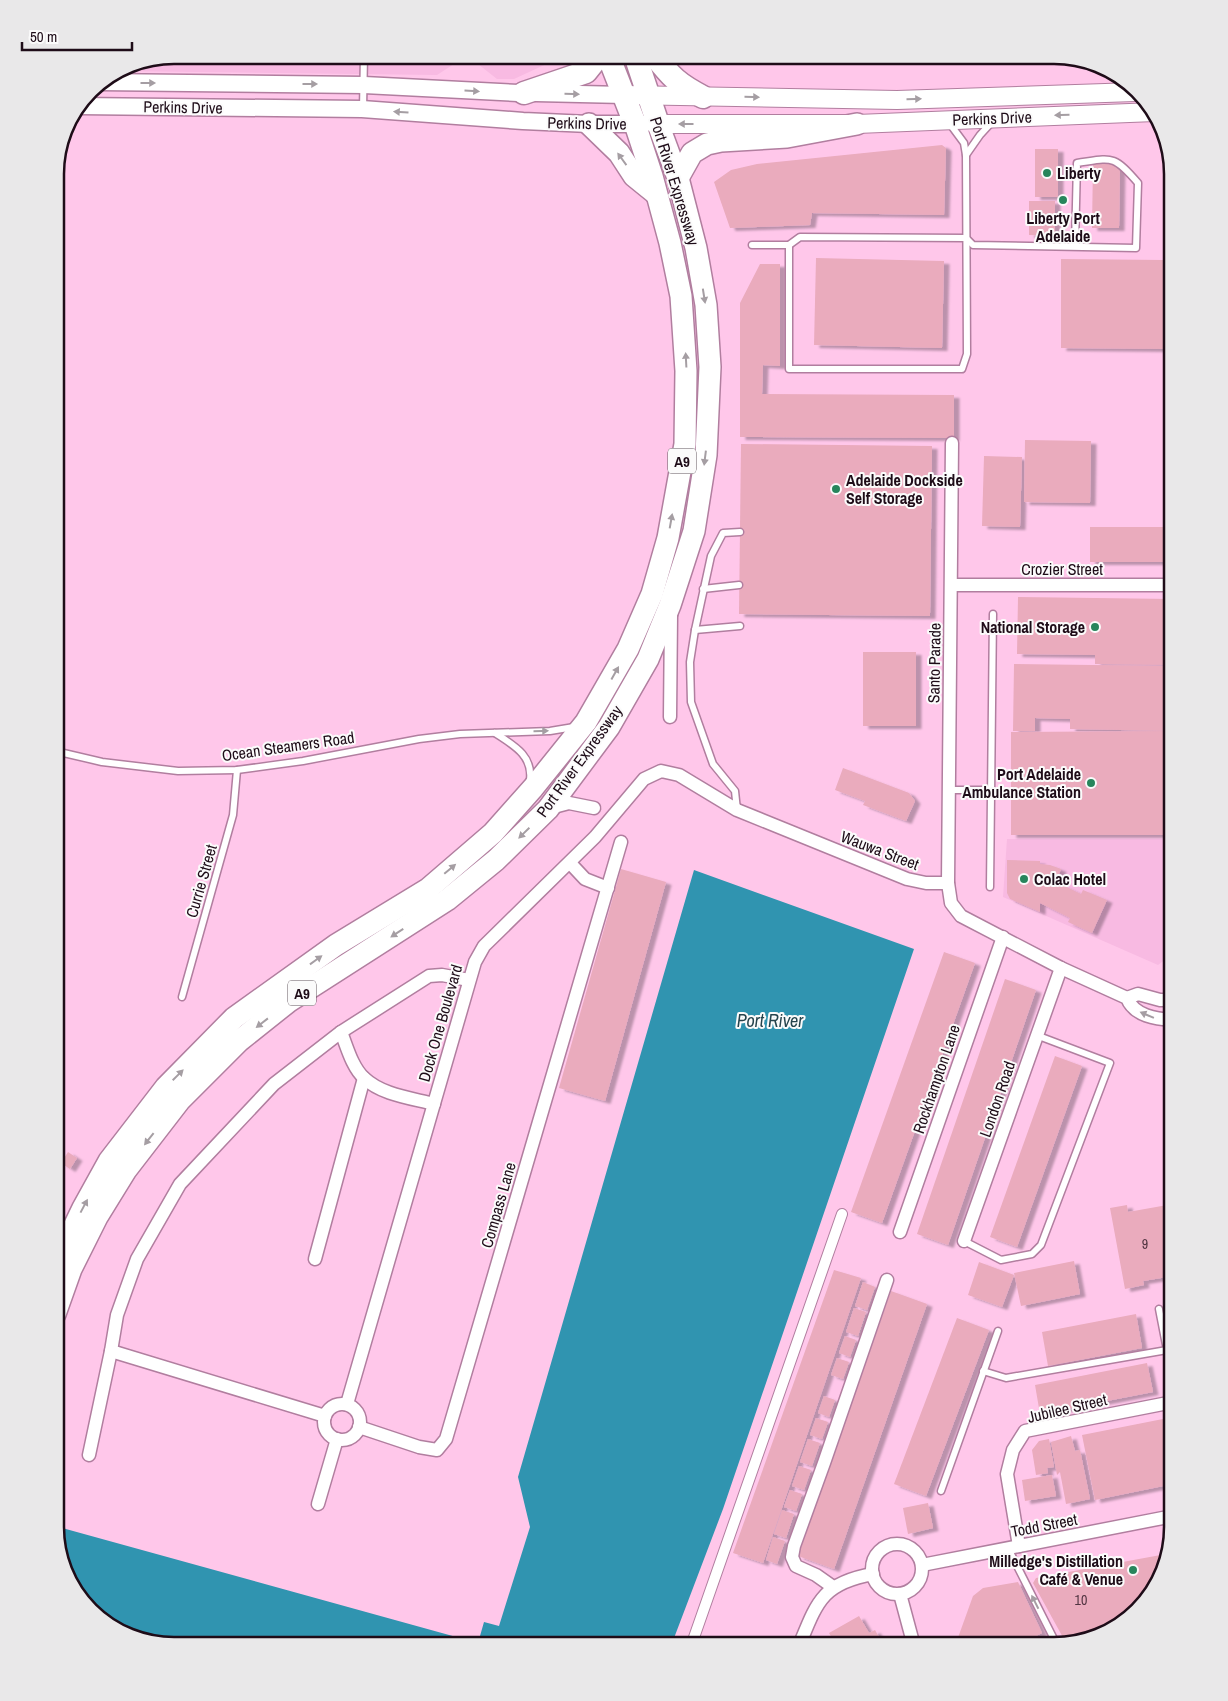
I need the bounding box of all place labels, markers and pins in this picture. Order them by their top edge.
place label: Liberty [1057,162,1101,184]
marker: Liberty [1041,167,1053,179]
marker: Liberty Port Adelaide [1057,194,1069,206]
place label: Liberty Port Adelaide [1026,207,1100,247]
place label: Adelaide Dockside Self Storage [846,469,963,509]
marker: Adelaide Dockside Self Storage [830,483,842,495]
place label: National Storage [981,616,1085,638]
marker: National Storage [1089,621,1101,633]
place label: Port Adelaide Ambulance Station [962,763,1081,803]
marker: Port Adelaide Ambulance Station [1085,777,1097,789]
place label: Colac Hotel [1034,868,1106,890]
marker: Colac Hotel [1018,873,1030,885]
place label: Milledge's Distillation Café & Venue [989,1550,1123,1590]
marker: Milledge's Distillation Café & Venue [1127,1564,1139,1576]

